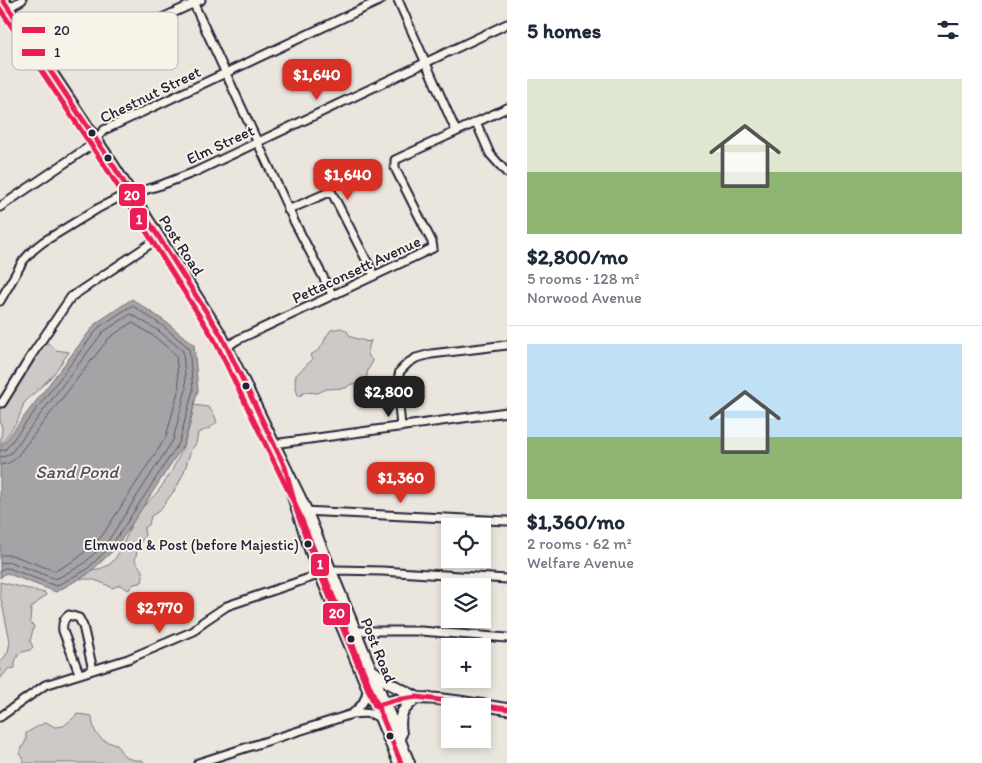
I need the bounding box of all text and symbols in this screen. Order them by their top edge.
legend [12,12,178,70]
icon: filters [934,16,962,44]
text: 5 homes [527,18,601,43]
text: 20 [54,22,70,39]
text: 1 [54,44,61,61]
pin: $1,640 [276,58,358,101]
street label: Chestnut Street [97,62,204,127]
text: $1,640 [293,65,341,84]
icon: home [700,111,790,201]
street label: Elm Street [183,121,257,168]
unlabelled marker [87,128,97,138]
unlabelled marker [103,153,113,163]
pin: $1,640 [307,158,389,201]
text: $1,640 [324,165,372,184]
line badge: 20 [118,183,146,207]
text: 20 [124,187,140,204]
line badge: 1 [129,207,148,231]
text: 1 [136,211,143,228]
street label: Post Road [155,211,208,279]
street label: Pettaconsett Avenue [289,231,423,308]
text: $2,800/mo [527,244,628,269]
text: 5 rooms · 128 m² [527,269,639,288]
text: Norwood Avenue [527,288,642,307]
pin: $2,800 [348,376,430,418]
icon: home [700,377,790,467]
unlabelled marker [241,381,251,391]
text: $2,800 [365,382,413,401]
water label: Sand Pond [36,461,121,483]
pin: $1,360 [360,462,442,504]
text: $1,360 [378,468,424,487]
text: $1,360/mo [527,509,625,534]
map controls [441,518,491,748]
button: locate [441,518,491,568]
text: 2 rooms · 62 m² [527,534,632,553]
place label: Elmwood & Post (before Majestic) [84,536,299,554]
marker: Elmwood & Post (before Majestic) [303,539,313,549]
line badge: 1 [310,553,330,577]
text: Welfare Avenue [527,553,634,572]
text: 1 [317,556,324,573]
button: layers [441,578,491,628]
pin: $2,770 [119,592,201,634]
text: $2,770 [137,598,183,617]
line badge: 20 [322,602,351,626]
text: 20 [329,605,345,622]
street label: Post Road [357,615,400,686]
unlabelled marker [346,634,356,644]
button: + [441,638,491,688]
button: − [441,698,491,748]
unlabelled marker [385,731,395,741]

